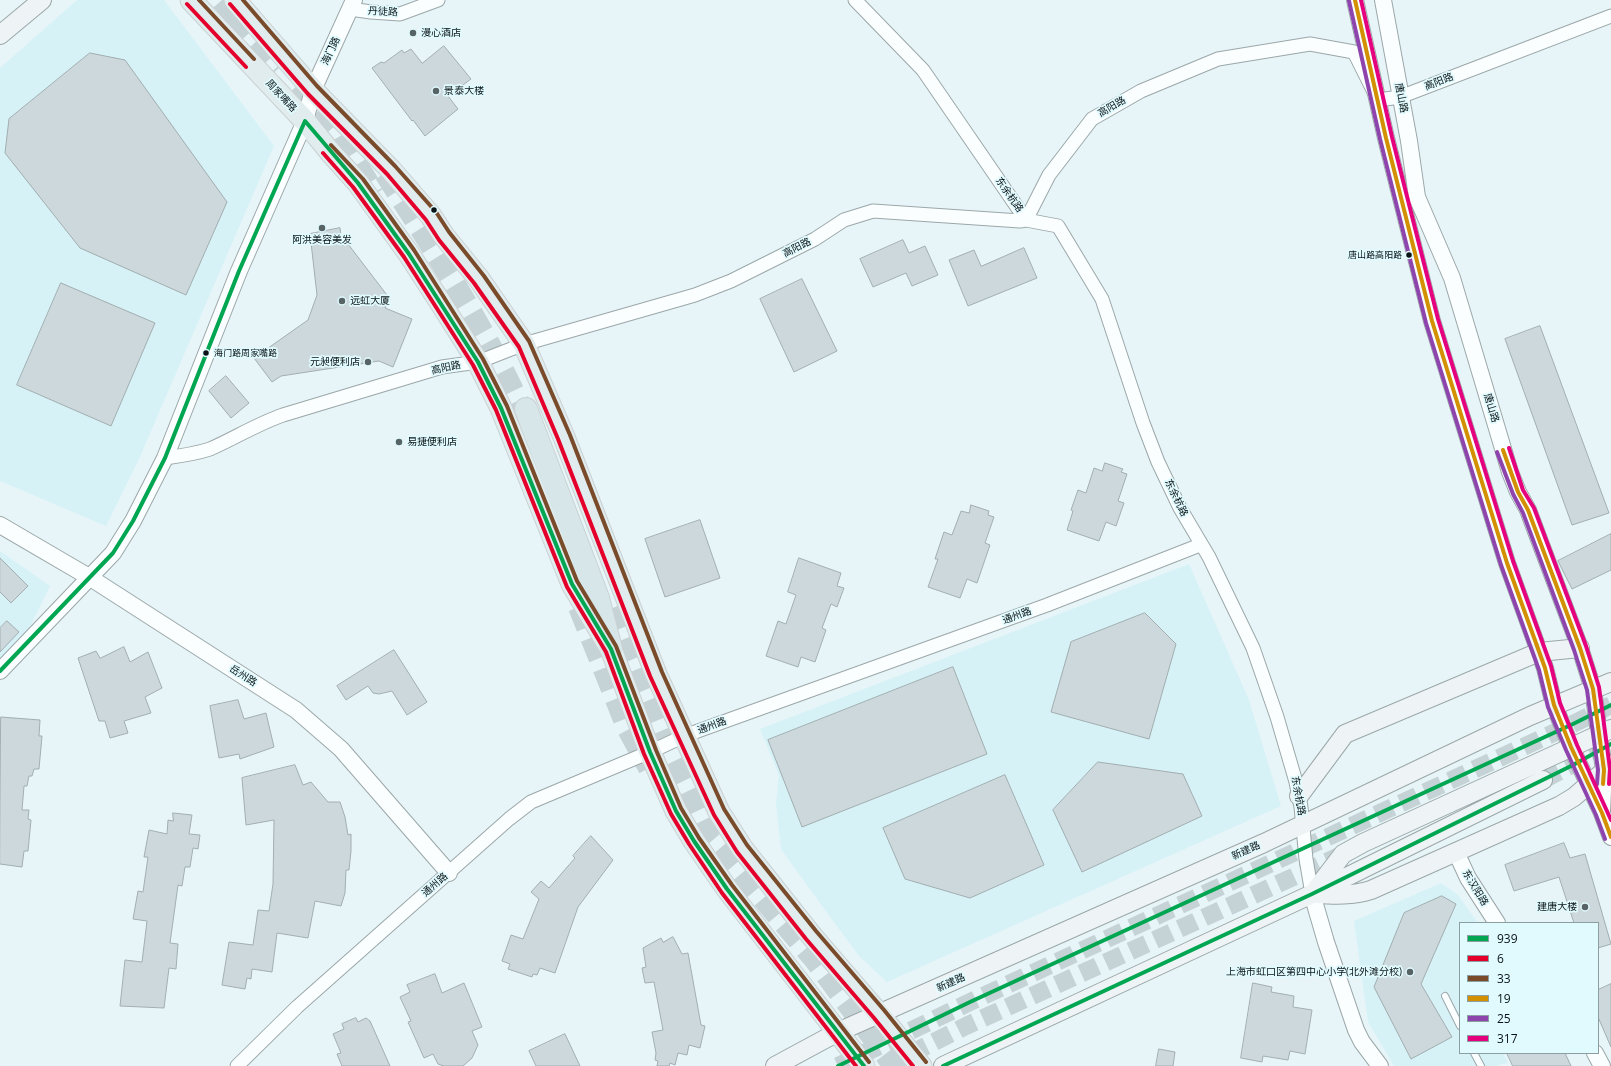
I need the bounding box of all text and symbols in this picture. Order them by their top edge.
street label: 丹徒路 [368,5,398,19]
place label: 漫心酒店 [421,27,461,39]
marker: 漫心酒店 [408,28,418,38]
street label: 海门路 [319,35,343,67]
street label: 高阳路 [1423,71,1455,93]
street label: 周家嘴路 [263,77,299,115]
street label: 唐山路 [1392,82,1410,114]
place label: 景泰大楼 [444,85,484,97]
marker: 景泰大楼 [431,86,441,96]
street label: 高阳路 [1096,94,1128,120]
street label: 东余杭路 [993,175,1025,215]
unlabelled marker [429,205,439,215]
marker: 阿洪美容美发 [317,223,327,233]
place label: 阿洪美容美发 [292,234,352,246]
street label: 高阳路 [781,236,813,260]
place label: 唐山路高阳路 [1348,250,1402,260]
marker: 唐山路高阳路 [1404,250,1414,260]
place label: 远虹大厦 [350,295,390,307]
marker: 远虹大厦 [337,296,347,306]
marker: 海门路周家嘴路 [201,348,211,358]
place label: 海门路周家嘴路 [214,348,277,358]
place label: 元昶便利店 [310,356,360,368]
marker: 元昶便利店 [363,357,373,367]
street label: 高阳路 [430,359,462,377]
street label: 唐山路 [1481,392,1501,424]
place label: 易捷便利店 [407,436,457,448]
marker: 易捷便利店 [394,437,404,447]
street label: 东余杭路 [1162,477,1190,519]
street label: 通州路 [1001,605,1033,627]
street label: 岳州路 [227,663,259,689]
street label: 通州路 [696,715,728,737]
street label: 东余杭路 [1289,775,1307,817]
street label: 新建路 [1230,839,1262,863]
street label: 东汉阳路 [1460,868,1490,908]
street label: 通州路 [420,871,450,899]
place label: 建唐大楼 [1537,901,1577,913]
marker: 建唐大楼 [1580,902,1590,912]
legend [1459,922,1599,1054]
text: 939 [1497,930,1518,947]
text: 6 [1497,950,1504,967]
place label: 上海市虹口区第四中心小学(北外滩分校) [1226,966,1402,978]
marker: 上海市虹口区第四中心小学(北外滩分校) [1405,967,1415,977]
text: 33 [1497,970,1511,987]
street label: 新建路 [935,971,967,995]
text: 19 [1497,990,1511,1007]
text: 25 [1497,1010,1511,1027]
text: 317 [1497,1030,1518,1047]

